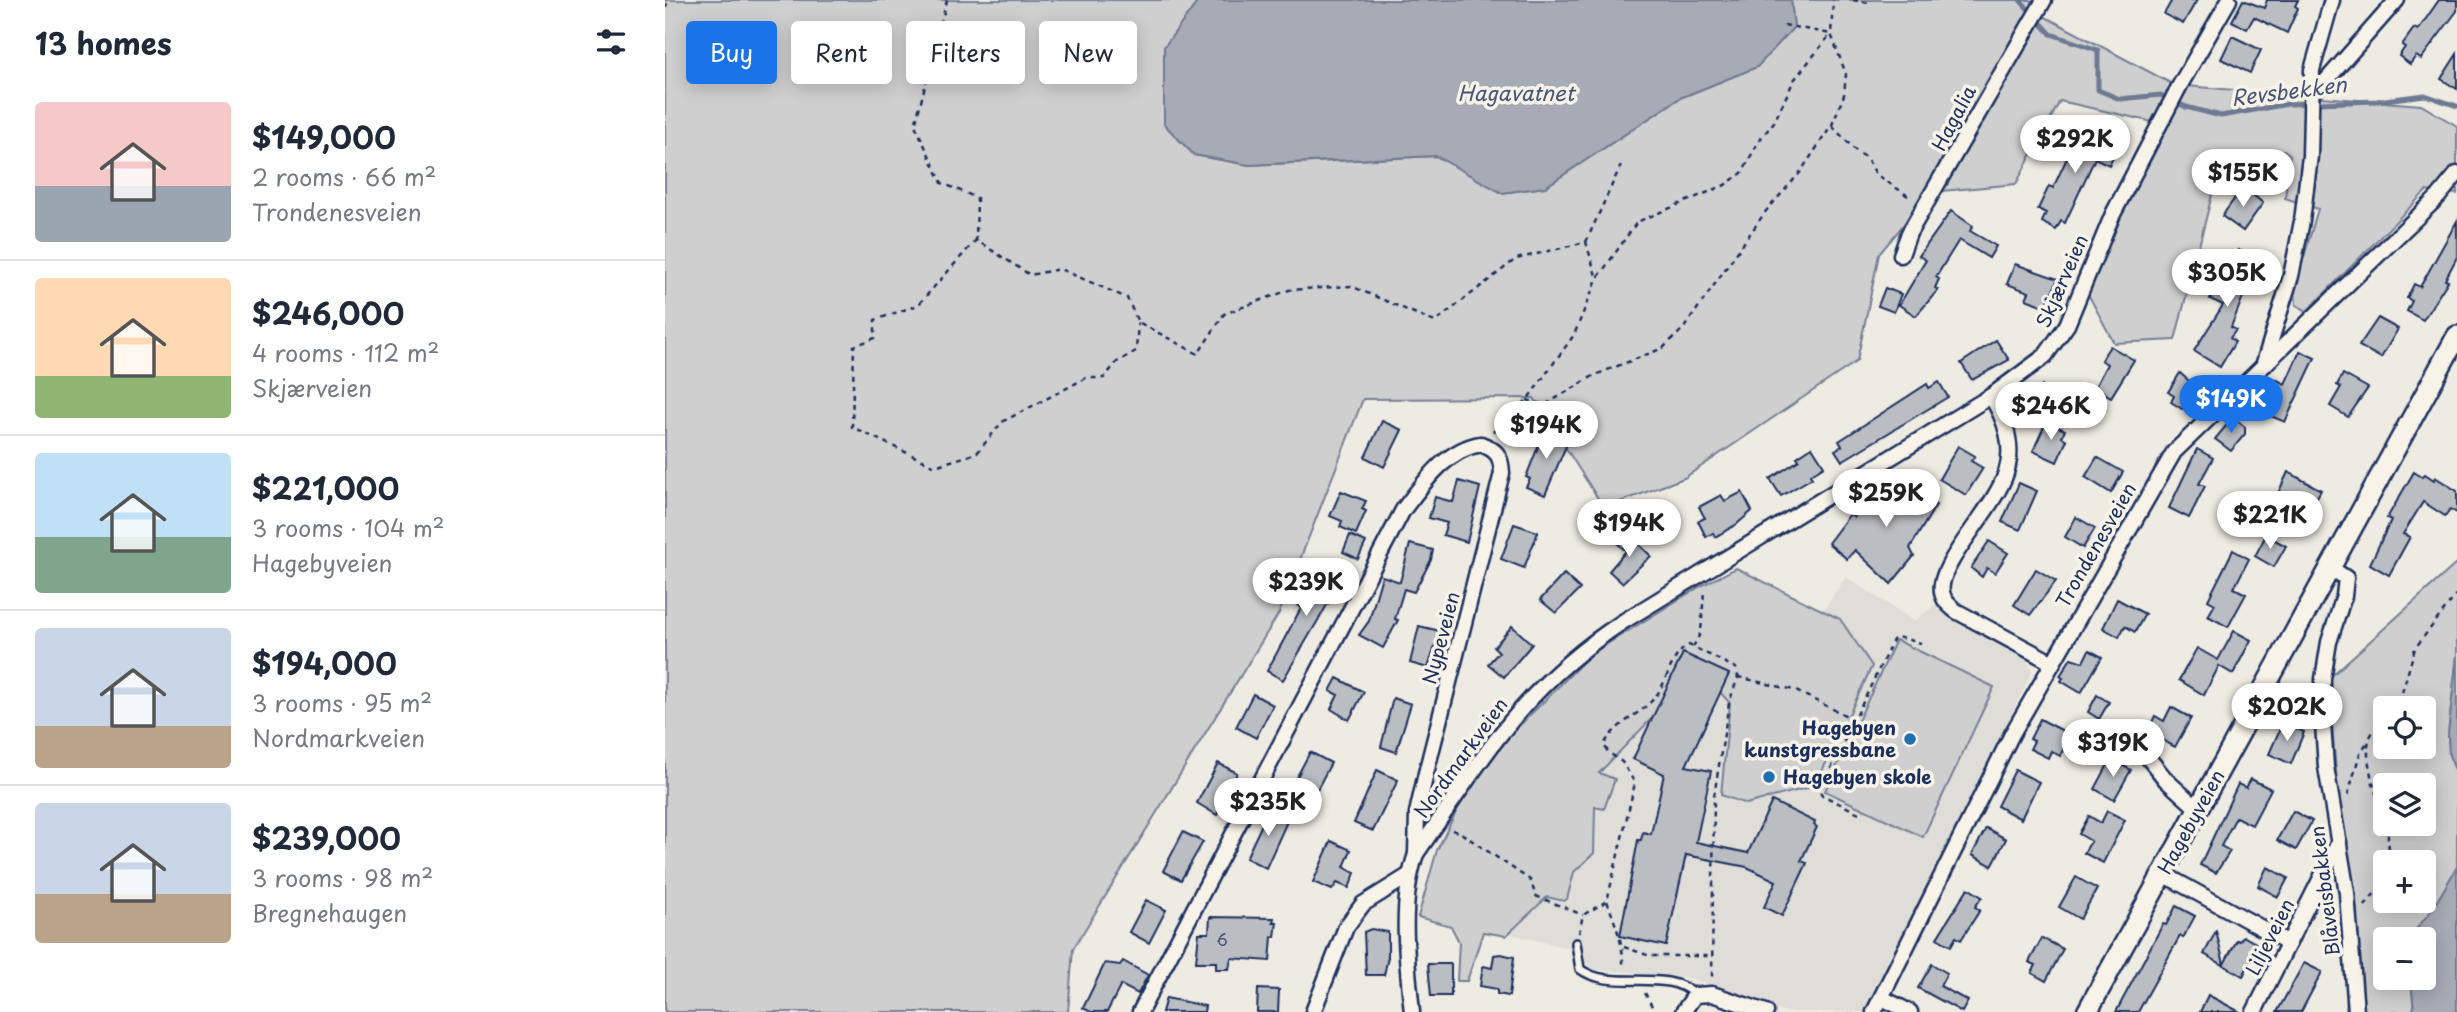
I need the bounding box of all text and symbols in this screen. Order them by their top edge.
text: 13 homes [35,20,172,65]
chip: Buy [686,21,777,84]
chip: Rent [791,21,892,84]
chip: Filters [906,21,1025,84]
chip: New [1039,21,1137,84]
icon: filters [592,23,630,61]
water label: Revsbekken [2229,67,2350,113]
water label: Hagavatnet [1458,76,1577,108]
street label: Hagalia [1924,79,1982,155]
text: $149,000 [252,114,396,159]
pin: $292K [2026,116,2124,175]
text: $292K [2036,120,2114,155]
icon: home [91,130,175,214]
pin: $155K [2194,150,2292,209]
text: $155K [2208,154,2278,189]
text: 2 rooms · 66 m² [252,159,436,194]
text: Trondenesveien [252,194,422,229]
street label: Skjærveien [2028,230,2094,332]
pin: $305K [2178,250,2276,309]
text: $305K [2188,254,2266,289]
text: $246,000 [252,290,404,335]
icon: home [91,306,175,390]
text: 4 rooms · 112 m² [252,335,439,370]
text: Skjærveien [252,370,372,405]
pin: $149K [2182,376,2280,435]
text: $149K [2196,380,2266,415]
pin: $246K [2002,382,2100,442]
text: $246K [2011,387,2091,422]
pin: $194K [1497,402,1595,461]
text: $194K [1510,406,1582,441]
text: $221,000 [252,465,399,510]
pin: $259K [1837,470,1935,529]
text: $259K [1848,474,1924,509]
street label: Trondenesveien [2048,477,2142,612]
icon: home [91,481,175,565]
pin: $221K [2221,491,2319,551]
text: $221K [2233,496,2307,531]
pin: $194K [1580,500,1678,559]
text: $194K [1593,504,1665,539]
text: 3 rooms · 104 m² [252,510,445,545]
text: Hagebyveien [252,545,392,580]
pin: $239K [1257,558,1355,618]
text: $239K [1268,563,1344,598]
street label: Nypeveien [1414,588,1466,687]
text: $194,000 [252,640,397,685]
icon: home [91,656,175,740]
pin: $202K [2238,684,2336,743]
text: 3 rooms · 95 m² [252,685,432,720]
text: $202K [2248,688,2326,723]
street label: Nordmarkveien [1407,691,1514,824]
map controls [2373,696,2436,990]
button: locate [2373,696,2436,759]
place label: Hagebyen kunstgressbane [1744,713,1896,763]
text: Nordmarkveien [252,720,425,755]
pin: $319K [2064,720,2162,779]
text: $319K [2078,724,2148,759]
marker: Hagebyen kunstgressbane [1902,731,1918,747]
place label: Hagebyen skole [1783,762,1932,790]
street label: Hagebyveien [2150,764,2230,879]
marker: Hagebyen skole [1761,769,1777,785]
button: layers [2373,773,2436,836]
pin: $235K [1219,778,1317,838]
text: $235K [1230,783,1306,818]
text: $239,000 [252,815,401,860]
street label: Blåveisbakken [2302,825,2346,958]
icon: home [91,831,175,915]
button: + [2373,850,2436,913]
text: 3 rooms · 98 m² [252,860,433,895]
street label: Liljeveien [2238,893,2300,980]
text: Bregnehaugen [252,895,407,930]
house number: 6 [1216,927,1228,951]
button: − [2373,927,2436,990]

